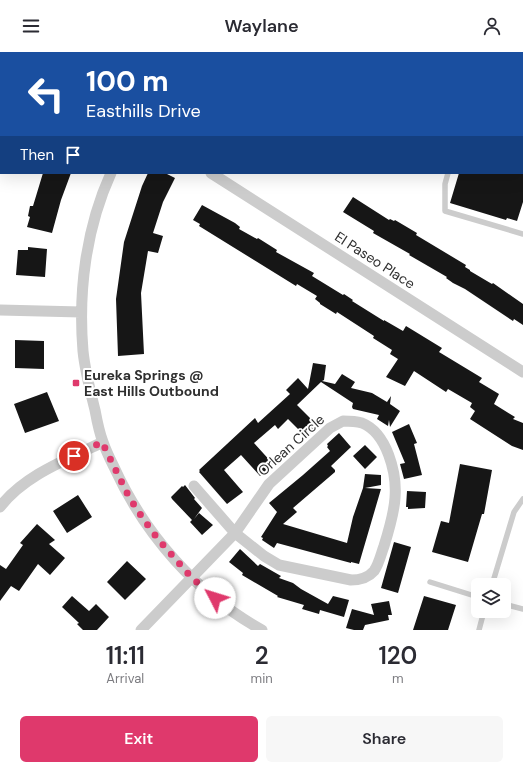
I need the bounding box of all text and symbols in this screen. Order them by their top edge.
text: Waylane [224,14,299,38]
icon: menu [20,15,42,37]
icon: person [481,15,503,37]
text: 100 m [86,63,169,100]
icon: left [20,68,72,120]
text: Easthills Drive [86,99,201,123]
icon: arrive [62,144,84,166]
text: Then [20,145,54,165]
street label: El Paseo Place [332,227,419,293]
place label: Eureka Springs @ East Hills Outbound [84,366,219,400]
marker: Eureka Springs @ East Hills Outbound [71,378,81,388]
street label: Orlean Circle [254,410,328,480]
pin [57,439,91,473]
icon: arrive [63,445,85,467]
position arrow [194,577,236,619]
map controls [471,578,511,618]
button: layers [471,578,511,618]
text: 11:11 [106,640,145,671]
text: 2 [255,640,269,671]
text: 120 [378,640,417,671]
text: Arrival [106,670,144,687]
text: min [251,670,273,687]
text: m [392,670,404,687]
button: Exit [20,716,258,762]
button: Share [266,716,503,762]

